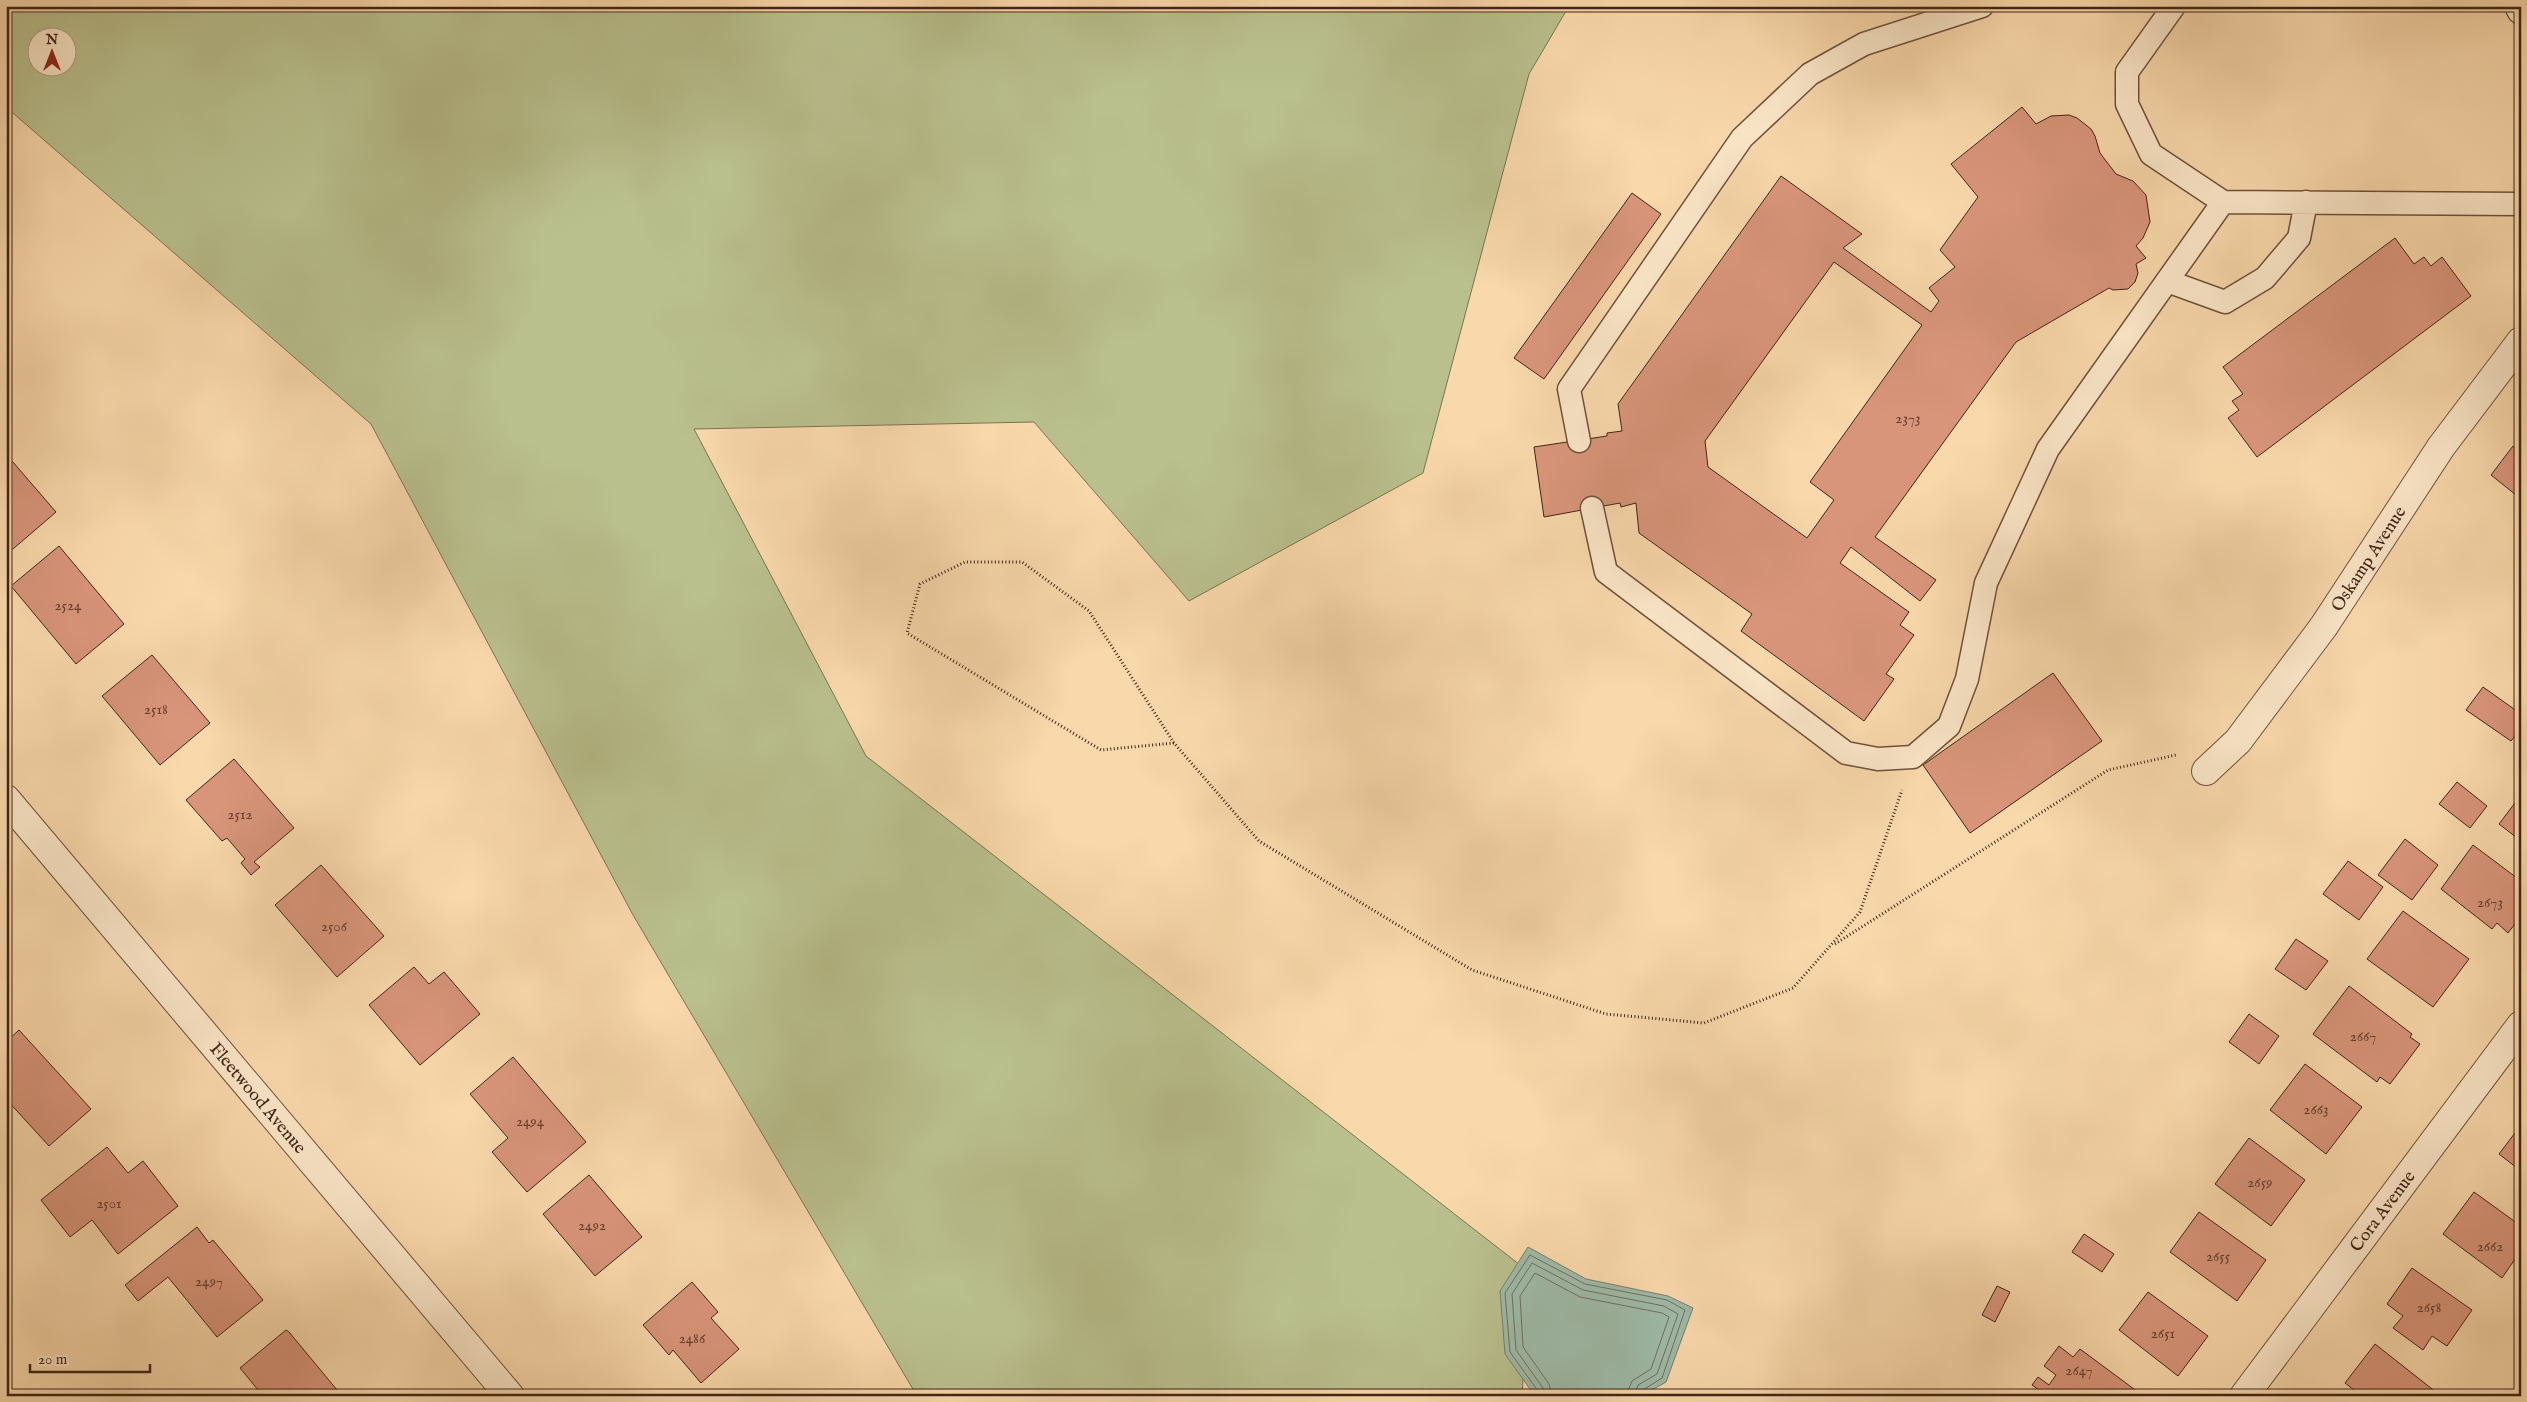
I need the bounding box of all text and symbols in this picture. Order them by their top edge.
north arrow [28,28,78,78]
text: N [45,31,58,49]
house number: 2373 [1895,409,1921,428]
street label: Oskamp Avenue [2327,502,2412,616]
house number: 2524 [55,596,82,615]
house number: 2518 [144,700,168,719]
house number: 2512 [227,805,253,824]
house number: 2673 [2477,893,2503,912]
house number: 2506 [321,917,348,936]
house number: 2667 [2350,1027,2376,1046]
street label: Fleetwood Avenue [204,1038,311,1159]
house number: 2663 [2303,1100,2329,1119]
house number: 2494 [516,1112,545,1131]
street label: Cora Avenue [2345,1166,2421,1257]
house number: 2659 [2247,1173,2273,1192]
house number: 2501 [96,1194,122,1213]
house number: 2492 [578,1216,606,1235]
house number: 2662 [2477,1237,2503,1256]
house number: 2655 [2206,1247,2231,1266]
house number: 2497 [195,1272,223,1291]
house number: 2658 [2417,1298,2441,1317]
house number: 2651 [2151,1324,2175,1343]
house number: 2486 [679,1329,706,1348]
scale bar [30,1342,150,1374]
text: 20 m [38,1350,68,1369]
house number: 2647 [2065,1361,2093,1380]

